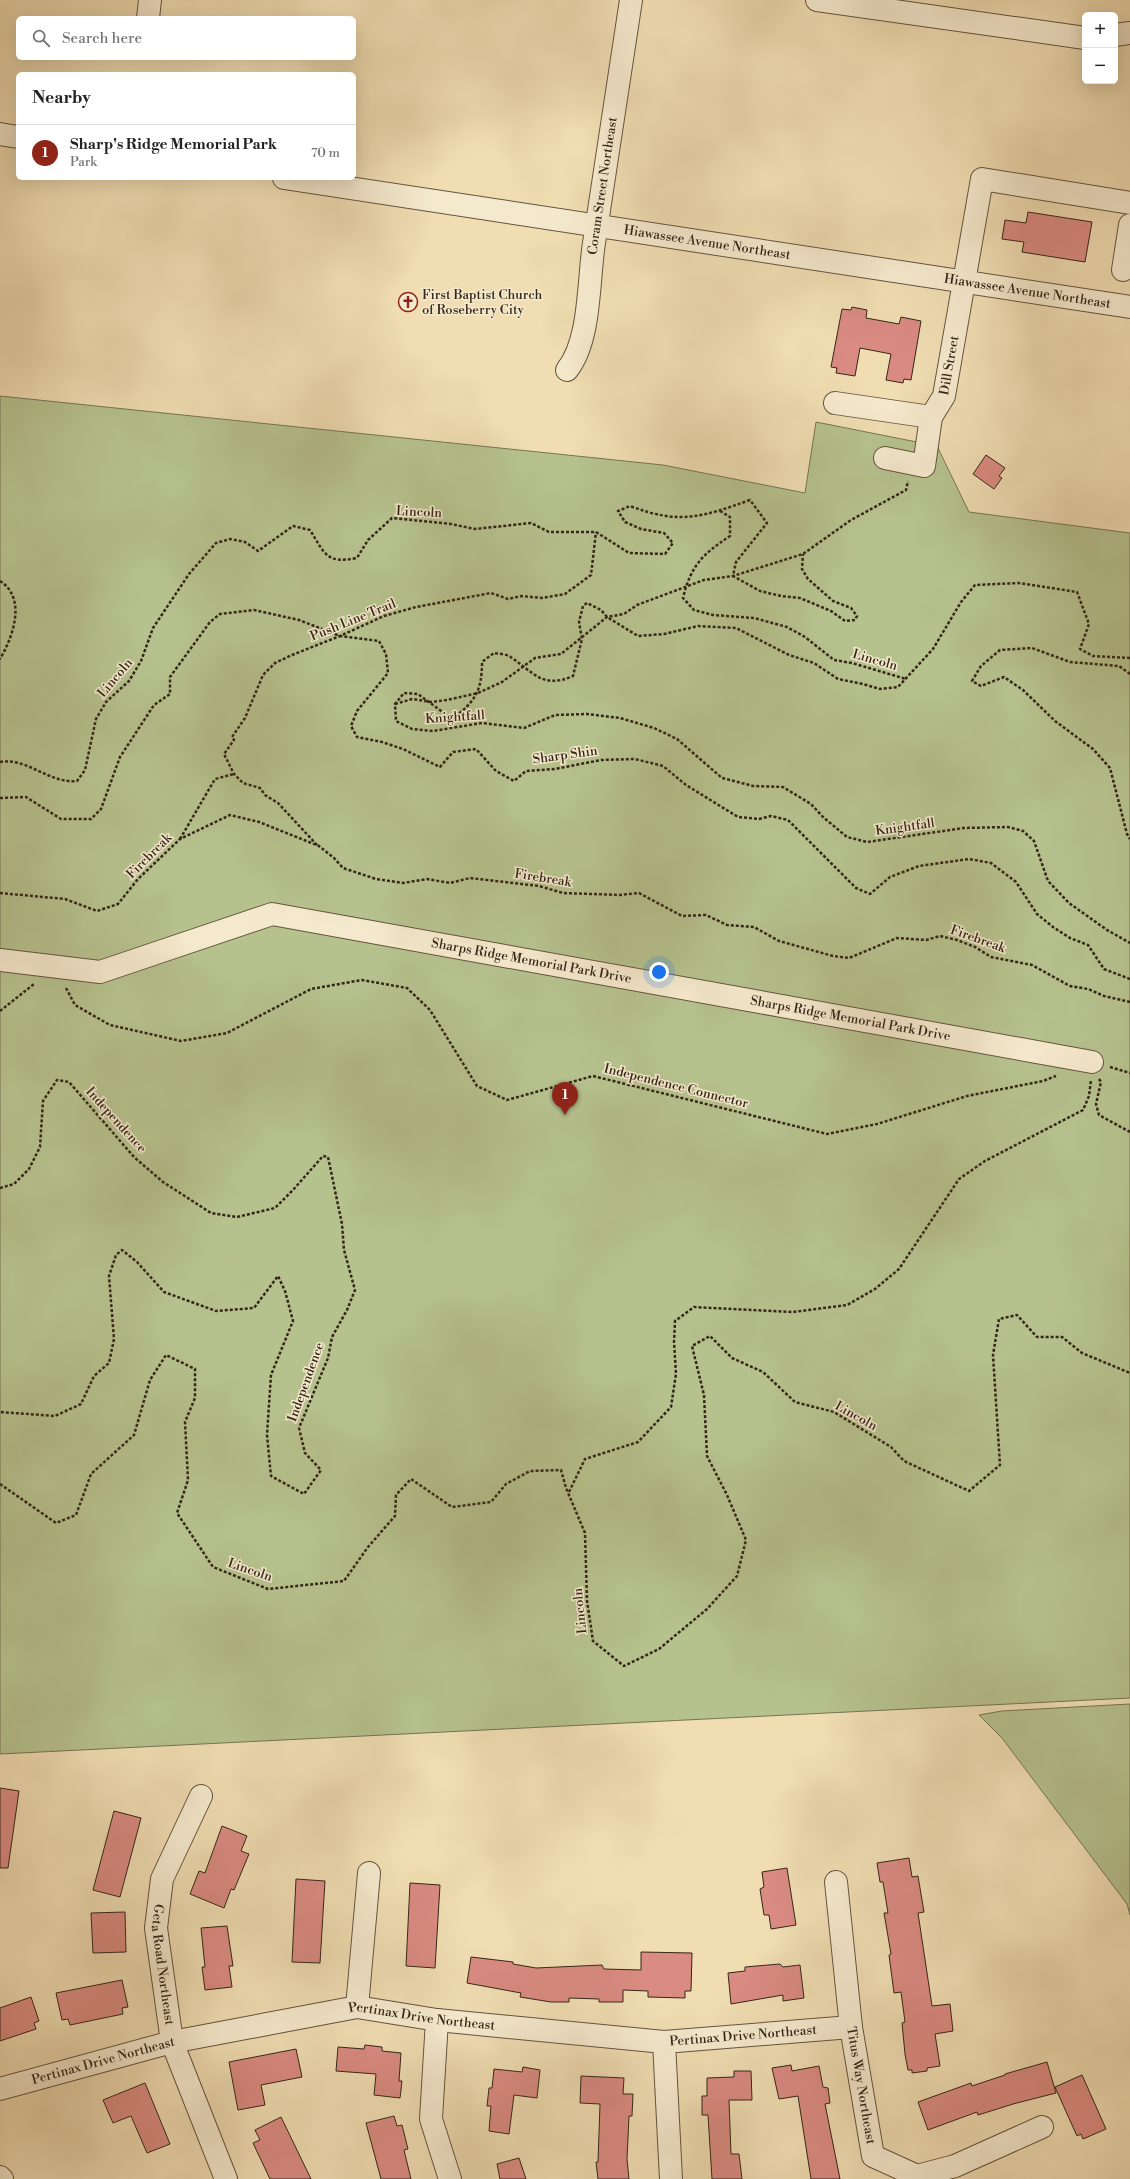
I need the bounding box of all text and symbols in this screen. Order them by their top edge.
map controls [1082,12,1118,84]
button: + [1082,12,1118,48]
search box [16,16,356,60]
icon: search [30,27,52,49]
text: Search here [62,29,142,48]
button: − [1082,48,1118,84]
text: Nearby [32,87,91,109]
street label: Coram Street Northeast [584,115,621,256]
text: Sharp's Ridge Memorial Park [70,135,277,154]
text: 1 [42,145,48,161]
text: 70 m [311,145,340,161]
text: Park [70,154,97,170]
street label: Hiawassee Avenue Northeast [623,222,792,263]
street label: Hiawassee Avenue Northeast [943,271,1112,312]
place label: First Baptist Church of Roseberry City [422,287,543,318]
church icon: First Baptist Church of Roseberry City [397,291,419,313]
street label: Dill Street [936,334,962,396]
street label: Lincoln [396,503,443,521]
street label: Push Line Trail [308,595,398,645]
street label: Lincoln [851,646,900,674]
street label: Lincoln [94,655,136,701]
street label: Knightfall [425,707,485,727]
street label: Sharp Shin [532,743,599,767]
street label: Knightfall [874,815,936,839]
street label: Firebreak [123,829,176,882]
street label: Firebreak [513,866,574,891]
street label: Firebreak [948,922,1009,957]
street label: Sharps Ridge Memorial Park Drive [430,935,633,987]
your location [649,962,669,982]
street label: Sharps Ridge Memorial Park Drive [749,992,952,1044]
street label: Independence Connector [602,1060,750,1112]
pin: 1 [552,1082,578,1115]
street label: Independence [82,1084,150,1157]
street label: Independence [284,1340,328,1424]
street label: Lincoln [832,1398,880,1434]
street label: Lincoln [226,1555,275,1585]
street label: Lincoln [570,1587,590,1635]
street label: Geta Road Northeast [148,1903,178,2026]
street label: Pertinax Drive Northeast [347,1999,496,2034]
street label: Pertinax Drive Northeast [669,2022,818,2050]
street label: Titus Way Northeast [843,2025,879,2146]
street label: Pertinax Drive Northeast [30,2034,176,2088]

